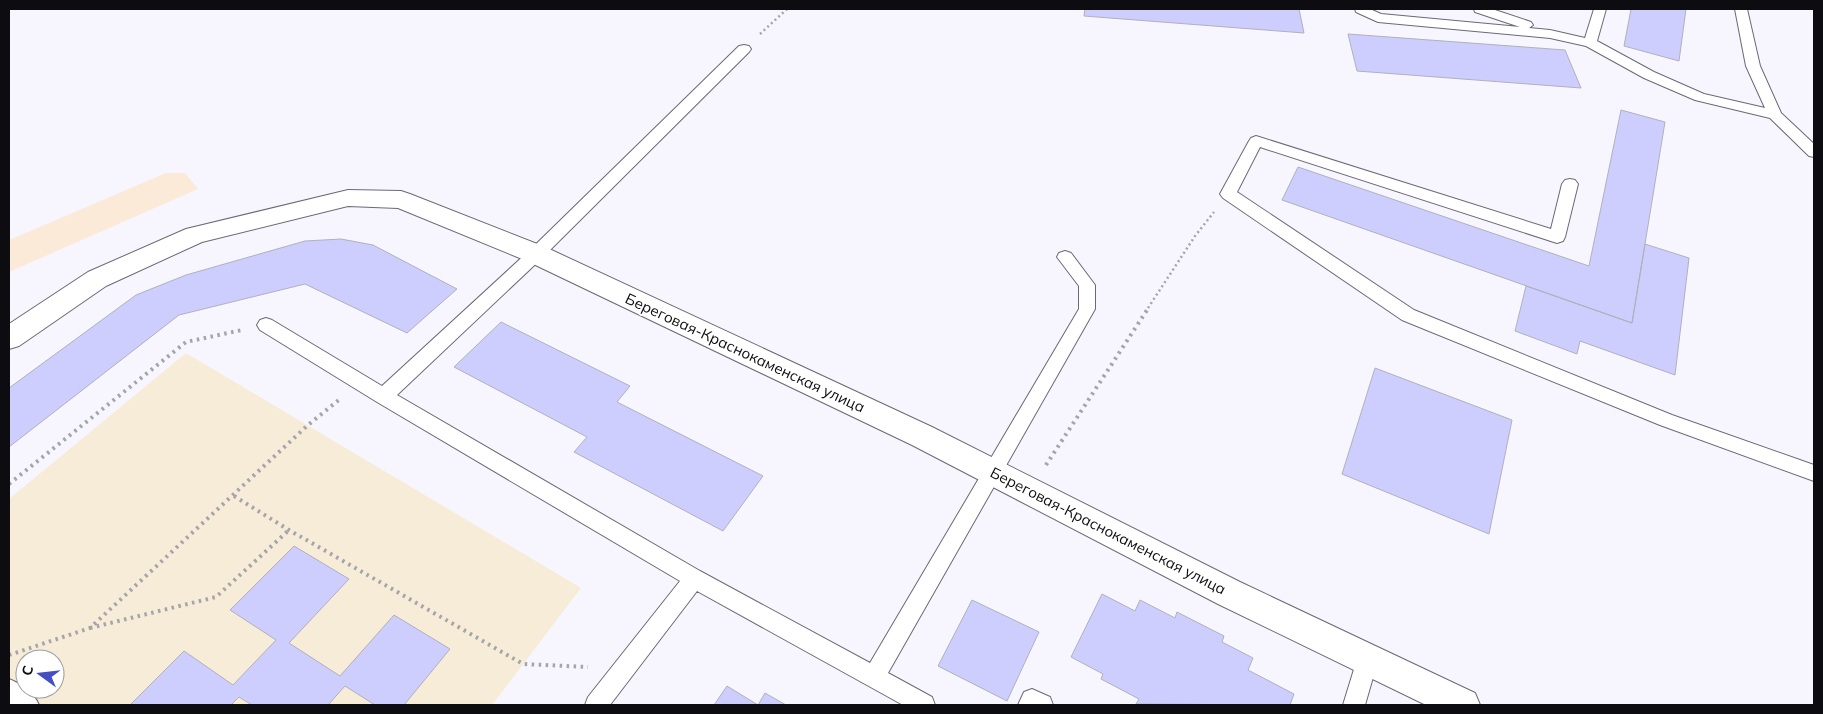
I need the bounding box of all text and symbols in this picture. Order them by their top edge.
street label: Береговая-Краснокаменская улица [622,289,868,417]
street label: Береговая-Краснокаменская улица [987,463,1229,599]
north arrow [15,649,65,699]
text: С [18,664,37,678]

